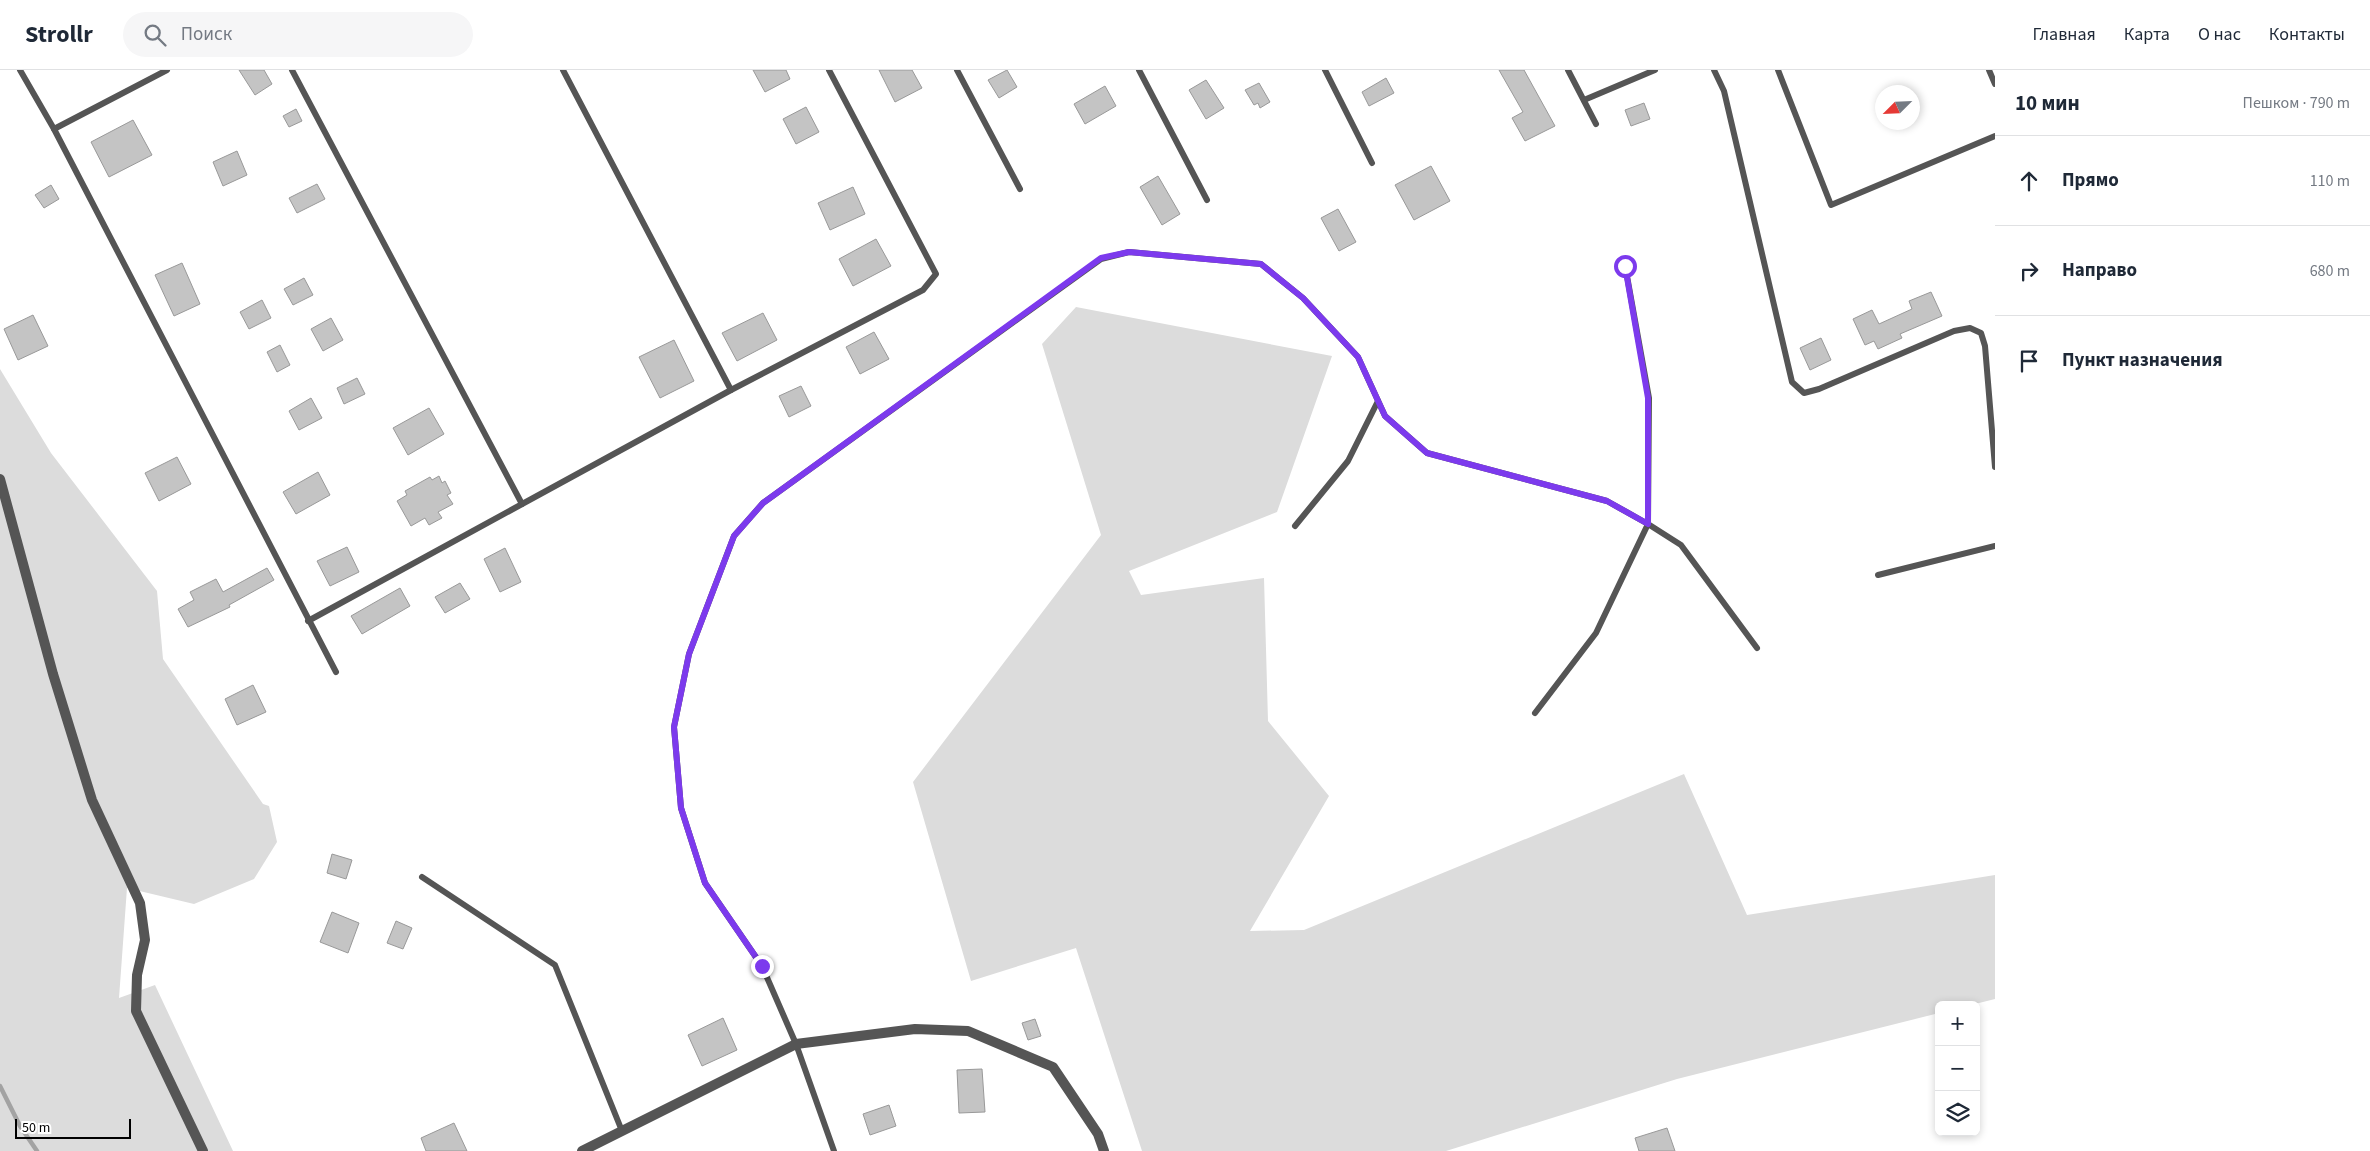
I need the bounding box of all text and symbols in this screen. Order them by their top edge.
search box [123,12,473,57]
text: Strollr [25,17,93,52]
icon: search [141,21,169,49]
text: Поиск [181,21,232,48]
text: Главная [2033,22,2096,47]
text: Карта [2124,22,2170,47]
text: О нас [2198,22,2241,47]
text: Контакты [2269,22,2345,47]
north arrow [1875,85,1920,130]
text: 10 мин [2015,88,2080,118]
text: Пешком · 790 m [2243,92,2350,114]
icon: ahead [2015,167,2043,195]
text: Прямо [2062,167,2119,194]
text: 110 m [2310,170,2350,192]
route start [1614,255,1637,278]
icon: right [2015,257,2043,285]
text: Направо [2062,257,2137,284]
text: 680 m [2310,260,2350,282]
icon: arrive [2015,347,2043,375]
text: Пункт назначения [2062,347,2223,374]
route end [751,955,774,978]
map controls [1935,1001,1980,1136]
button: + [1935,1001,1980,1046]
button: − [1935,1046,1980,1091]
button: layers [1935,1091,1980,1136]
scale bar [15,1116,131,1139]
text: 50 m [22,1118,50,1138]

